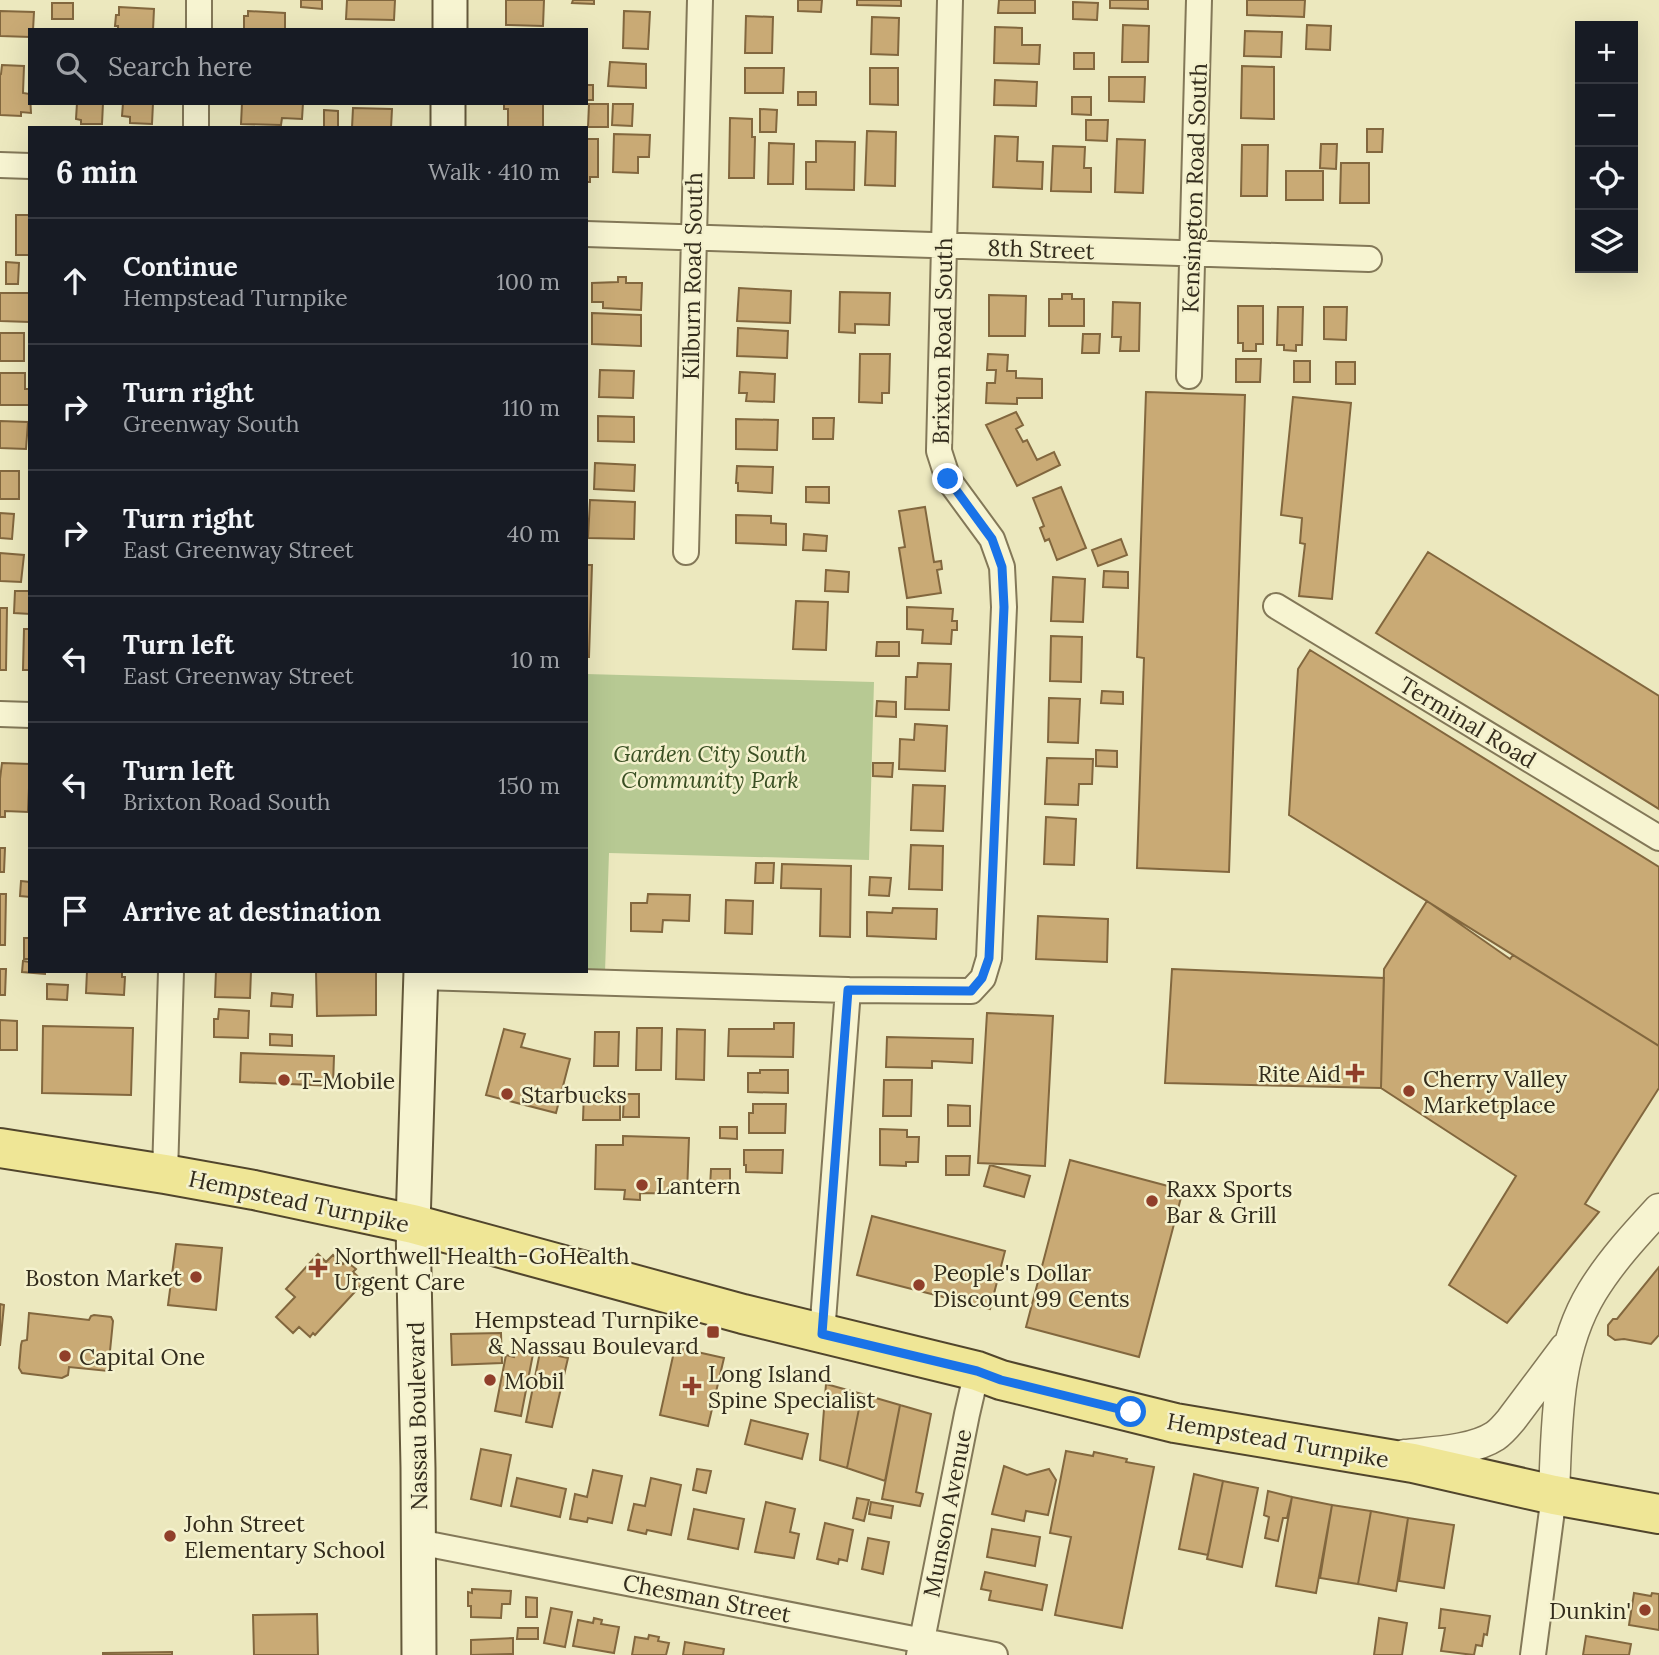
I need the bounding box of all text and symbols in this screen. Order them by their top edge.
map controls [1575,21,1638,273]
button: + [1575,21,1638,84]
search box [28,28,588,105]
icon: search [52,48,90,86]
text: Search here [108,50,252,83]
street label: Kensington Road South [1175,62,1213,314]
button: − [1575,84,1638,147]
button: locate [1575,147,1638,210]
text: 6 min [56,153,138,191]
text: Walk · 410 m [428,157,560,186]
street label: Kilburn Road South [676,172,708,380]
button: layers [1575,210,1638,273]
street label: 8th Street [987,233,1095,265]
street label: Brixton Road South [926,237,958,445]
text: Continue [123,250,238,283]
icon: ahead [56,262,94,300]
text: 100 m [496,267,560,296]
text: Hempstead Turnpike [123,283,348,312]
text: Turn right [123,376,254,409]
icon: right [56,388,94,426]
text: 110 m [502,393,560,422]
text: Greenway South [123,409,300,438]
route end [932,463,963,494]
text: Turn right [123,502,254,535]
icon: right [56,514,94,552]
text: 40 m [507,519,560,548]
text: East Greenway Street [123,535,354,564]
text: Turn left [123,628,234,661]
icon: left [56,640,94,678]
text: 10 m [511,645,560,674]
text: East Greenway Street [123,661,354,690]
street label: Terminal Road [1394,670,1542,774]
park label: Garden City South Community Park [613,739,807,794]
text: Turn left [123,754,234,787]
icon: left [56,766,94,804]
text: 150 m [498,771,560,800]
text: Brixton Road South [123,787,330,816]
icon: arrive [56,892,94,930]
text: Arrive at destination [123,895,381,928]
place label: Rite Aid [1258,1059,1341,1088]
place label: Cherry Valley Marketplace [1423,1064,1568,1119]
marker: Rite Aid [1347,1065,1363,1081]
place label: T-Mobile [298,1066,395,1095]
marker: T-Mobile [276,1072,292,1088]
place label: Starbucks [521,1080,627,1109]
marker: Cherry Valley Marketplace [1401,1083,1417,1099]
marker: Starbucks [499,1086,515,1102]
street label: Hempstead Turnpike [186,1163,412,1239]
place label: Lantern [656,1171,741,1200]
place label: Raxx Sports Bar & Grill [1166,1174,1293,1229]
marker: Lantern [634,1177,650,1193]
marker: Raxx Sports Bar & Grill [1144,1193,1160,1209]
place label: Northwell Health-GoHealth Urgent Care [334,1241,630,1296]
marker: Northwell Health-GoHealth Urgent Care [308,1258,328,1278]
place label: People's Dollar Discount 99 Cents [933,1258,1130,1313]
place label: Boston Market [25,1263,182,1292]
marker: Boston Market [188,1269,204,1285]
marker: People's Dollar Discount 99 Cents [911,1277,927,1293]
place label: Hempstead Turnpike & Nassau Boulevard [474,1305,699,1360]
street label: Nassau Boulevard [401,1321,433,1511]
marker: Hempstead Turnpike & Nassau Boulevard [705,1324,721,1340]
place label: Capital One [79,1342,205,1371]
marker: Capital One [57,1348,73,1364]
place label: Long Island Spine Specialist [708,1359,875,1414]
place label: Mobil [504,1366,565,1395]
marker: Mobil [482,1372,498,1388]
marker: Long Island Spine Specialist [682,1376,702,1396]
route start [1115,1396,1146,1427]
street label: Hempstead Turnpike [1165,1406,1391,1474]
street label: Munson Avenue [916,1426,978,1600]
place label: John Street Elementary School [183,1509,385,1564]
marker: John Street Elementary School [162,1528,178,1544]
street label: Chesman Street [620,1567,794,1629]
place label: Dunkin' [1549,1596,1631,1625]
marker: Dunkin' [1637,1602,1653,1618]

